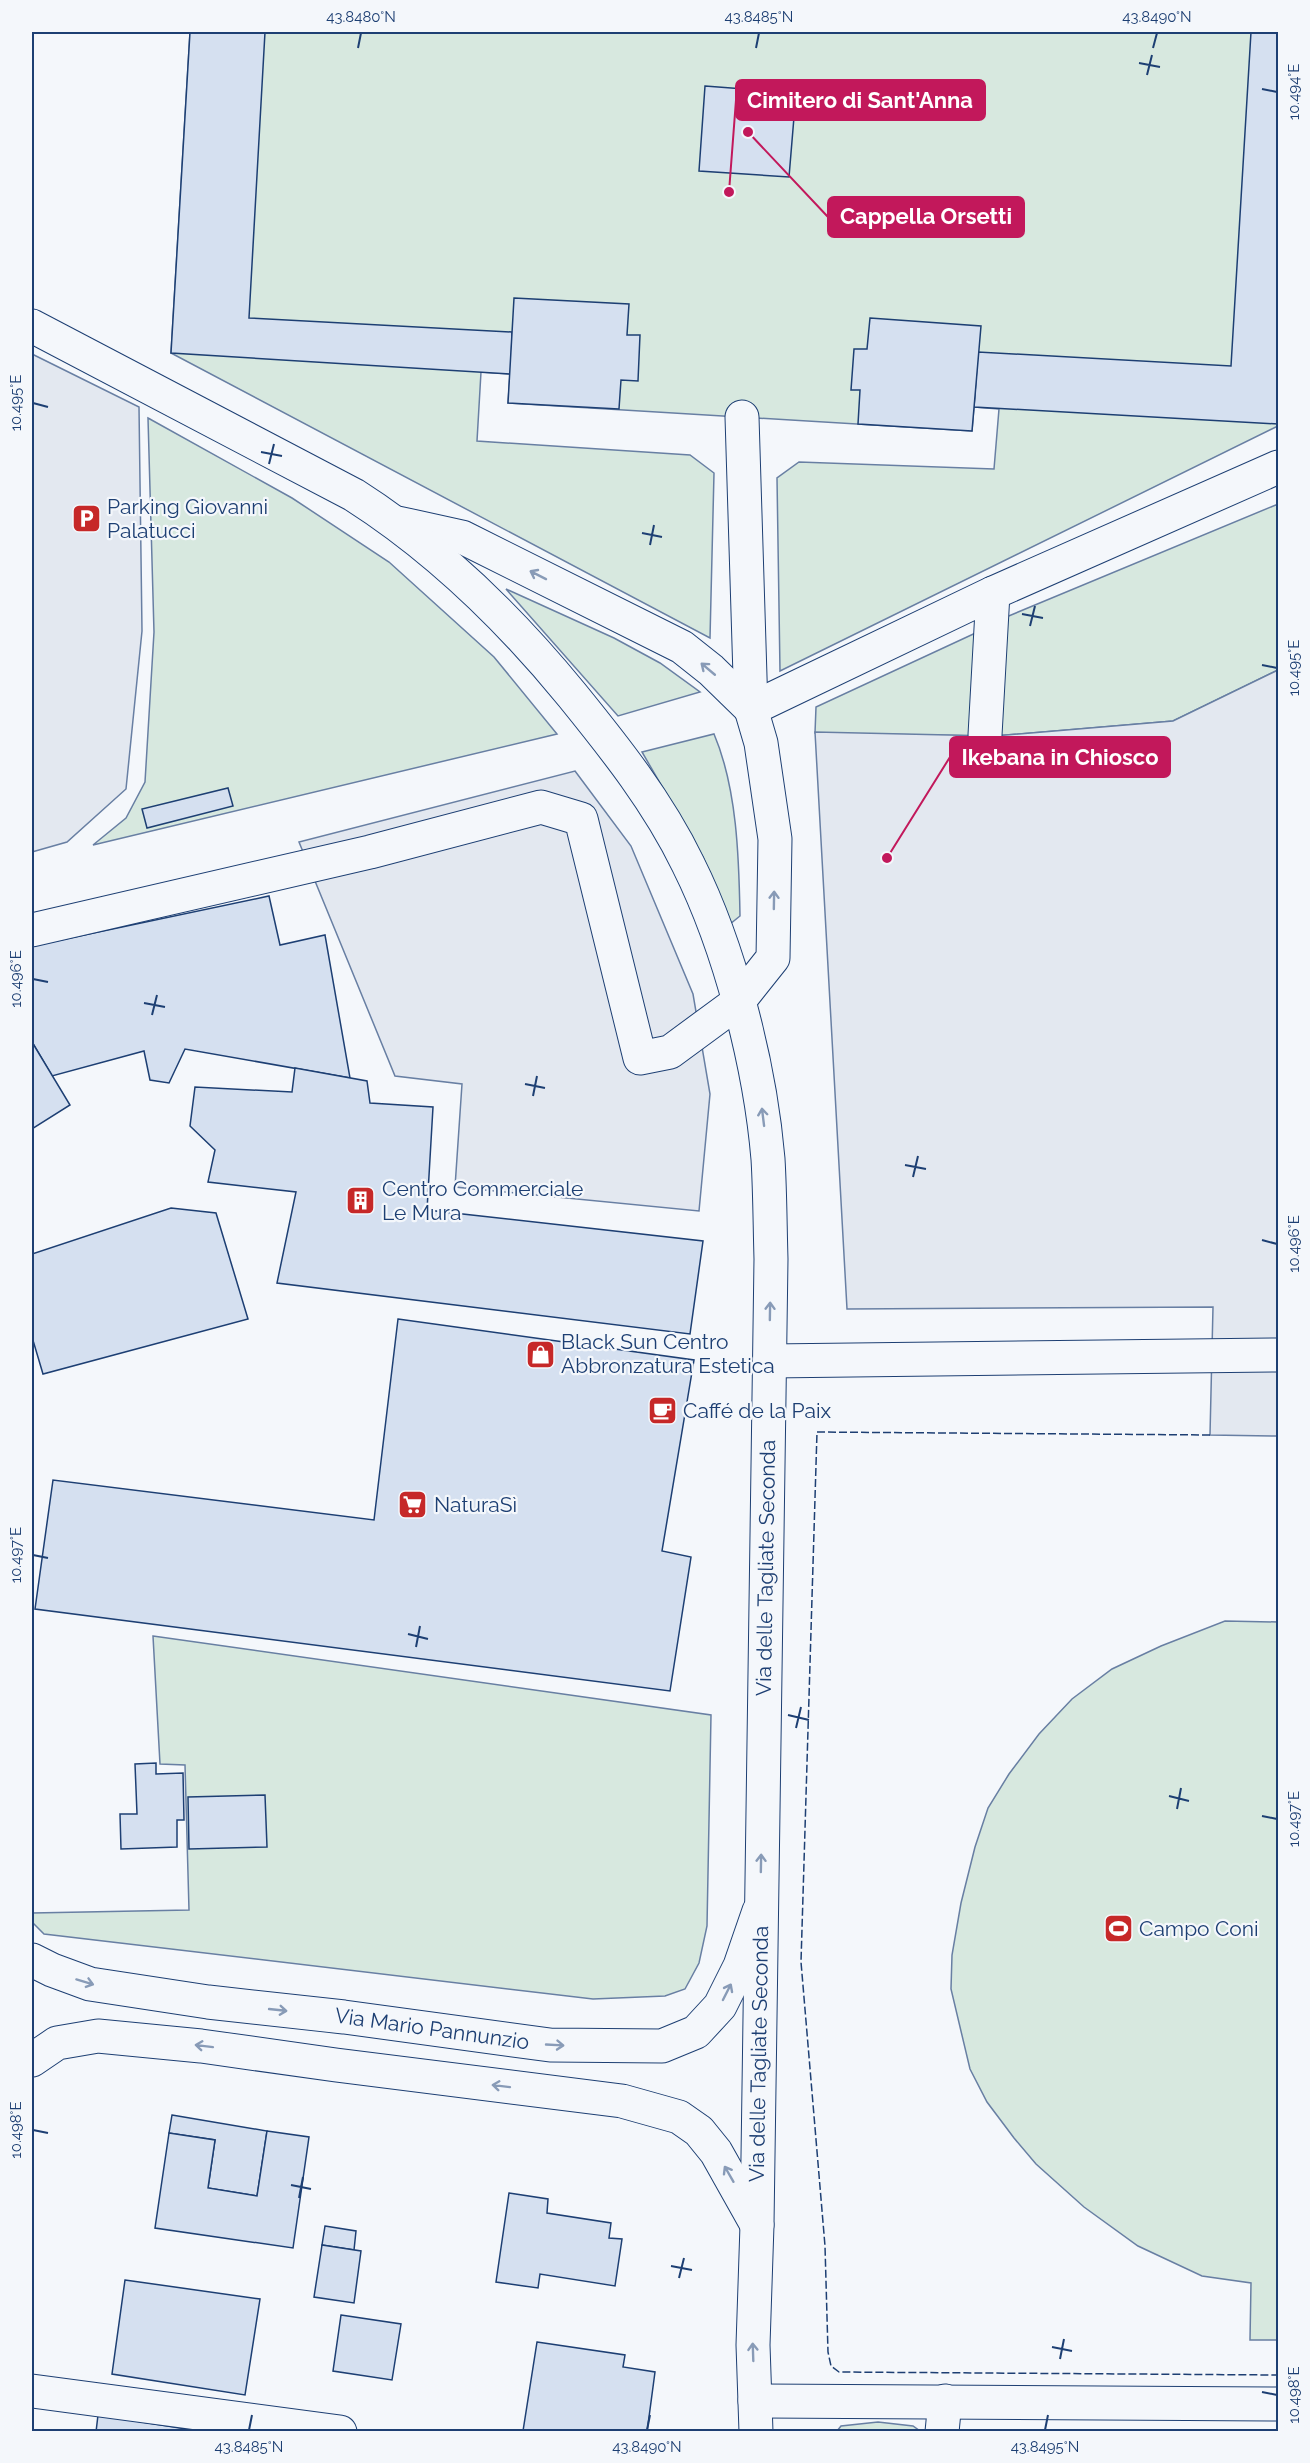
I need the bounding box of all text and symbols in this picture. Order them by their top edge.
text: 43.8480°N [326,8,396,26]
text: 43.8485°N [725,8,793,26]
text: 43.8490°N [1122,8,1192,26]
text: 10.494°E [1285,64,1303,120]
callout: Cimitero di Sant'Anna [736,80,985,120]
text: Cimitero di Sant'Anna [747,87,973,113]
callout: Cappella Orsetti [828,197,1024,237]
text: Cappella Orsetti [840,203,1012,229]
text: 10.495°E [7,375,25,431]
place label: Parking Giovanni Palatucci [107,494,268,543]
parking icon: Parking Giovanni Palatucci [70,503,102,535]
one-way arrow [530,569,548,581]
text: 10.495°E [1285,640,1303,696]
one-way arrow [701,662,716,676]
callout: Ikebana in Chiosco [950,737,1170,777]
text: Ikebana in Chiosco [962,744,1158,770]
one-way arrow [768,891,780,910]
text: 10.496°E [7,950,25,1008]
one-way arrow [757,1107,768,1127]
place label: Centro Commerciale Le Mura [382,1176,583,1225]
building icon: Centro Commerciale Le Mura [345,1185,377,1217]
text: 10.496°E [1285,1215,1303,1273]
one-way arrow [765,1302,776,1322]
place label: Black Sun Centro Abbronzatura Estetica [561,1329,775,1378]
shop icon: Black Sun Centro Abbronzatura Estetica [524,1338,556,1370]
cafe icon: Caffé de la Paix [646,1395,678,1427]
place label: Caffé de la Paix [683,1398,832,1423]
street label: Via delle Tagliate Seconda [751,1440,780,1696]
supermarket icon: NaturaSì [397,1489,429,1521]
place label: NaturaSì [434,1492,517,1517]
text: 10.497°E [7,1527,25,1583]
text: 10.497°E [1285,1791,1303,1847]
one-way arrow [755,1854,767,1874]
sports icon: Campo Coni [1102,1913,1134,1945]
place label: Campo Coni [1139,1916,1259,1941]
street label: Via delle Tagliate Seconda [744,1926,773,2182]
one-way arrow [75,1977,94,1988]
one-way arrow [722,1983,733,2001]
street label: Via Mario Pannunzio [333,2002,531,2055]
one-way arrow [268,2004,288,2015]
one-way arrow [544,2039,564,2050]
one-way arrow [194,2041,214,2052]
one-way arrow [492,2080,512,2091]
text: 10.498°E [7,2101,25,2159]
one-way arrow [723,2166,735,2183]
one-way arrow [747,2343,759,2363]
text: 10.498°E [1285,2366,1303,2424]
text: 43.8485°N [215,2438,283,2456]
text: 43.8490°N [612,2438,682,2456]
text: 43.8495°N [1011,2438,1079,2456]

